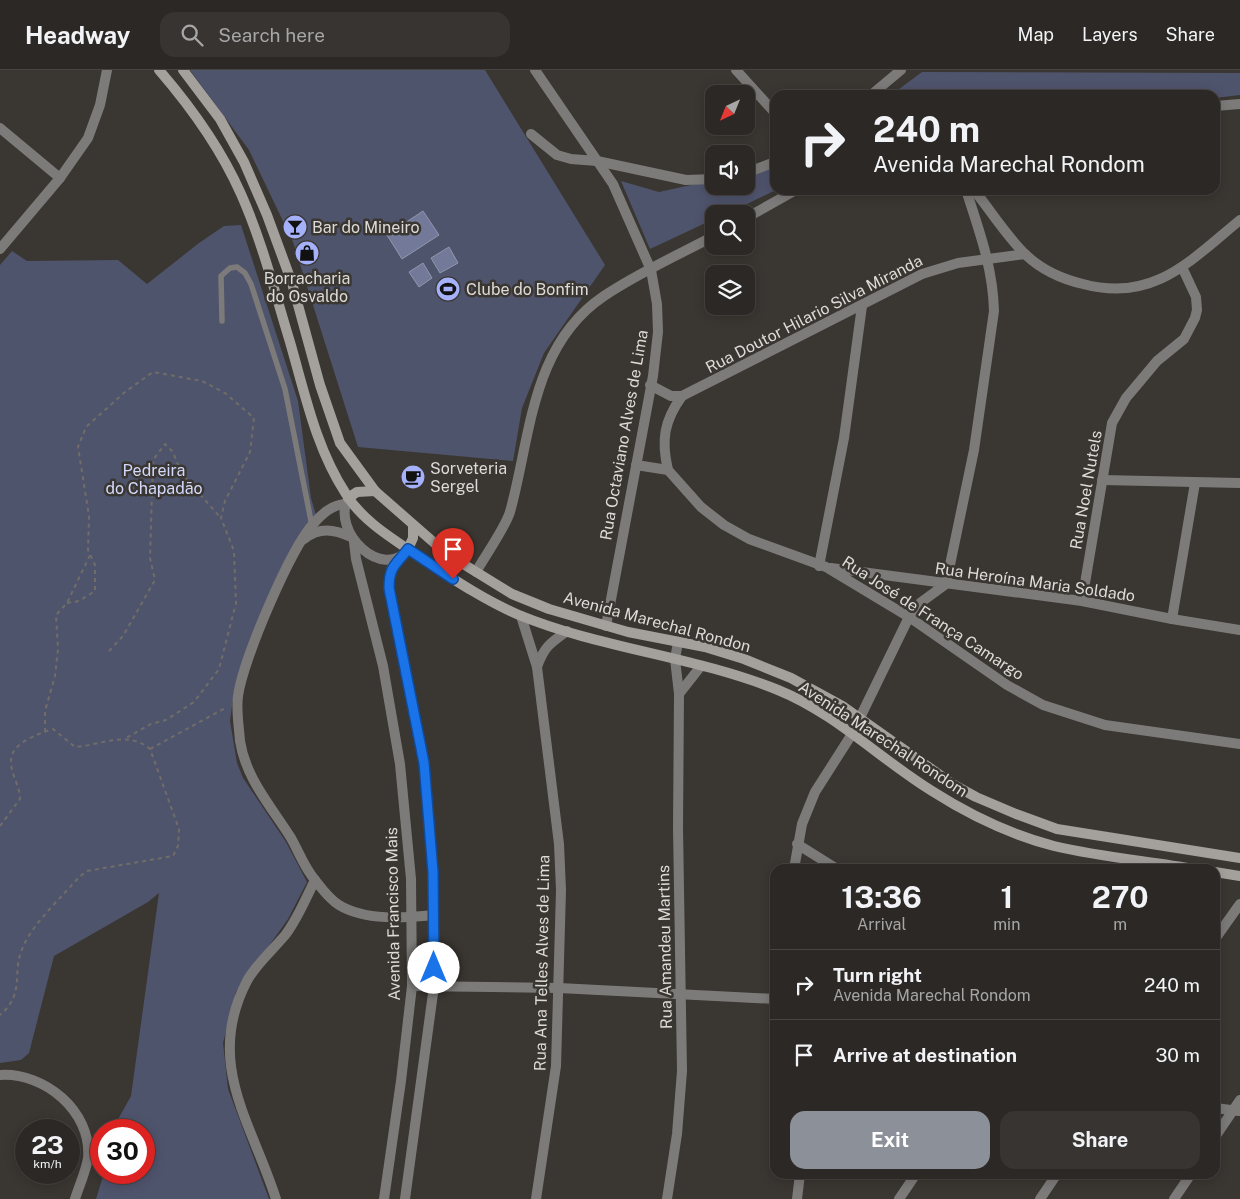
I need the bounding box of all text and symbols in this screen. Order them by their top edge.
search box [160,12,510,57]
text: Headway [25,21,130,49]
icon: search [178,21,206,49]
text: Search here [218,24,325,46]
text: Map [1018,24,1054,45]
text: Layers [1082,24,1138,45]
text: Share [1166,24,1215,45]
north arrow [705,85,755,135]
map controls [705,85,755,315]
text: 240 m [873,109,980,150]
icon: right [790,110,855,175]
button: sound [705,145,755,195]
text: Avenida Marechal Rondom [873,151,1145,177]
button: search [705,205,755,255]
bar icon: Bar do Mineiro [282,214,308,240]
place label: Bar do Mineiro [312,218,420,237]
shop icon: Borracharia do Osvaldo [294,240,320,266]
street label: Rua Doutor Hilario Silva Miranda [702,251,926,377]
button: layers [705,265,755,315]
place label: Borracharia do Osvaldo [264,269,350,306]
sports icon: Clube do Bonfim [435,276,461,302]
place label: Clube do Bonfim [466,280,589,299]
street label: Rua Octaviano Alves de Lima [596,328,652,542]
street label: Rua Noel Nutels [1066,429,1106,551]
place label: Sorveteria Sergel [430,459,507,496]
park label: Pedreira do Chapadão [105,461,203,498]
cafe icon: Sorveteria Sergel [400,464,426,490]
pin [432,528,474,579]
icon: arrive [439,535,467,563]
street label: Rua José de França Camargo [838,552,1028,684]
street label: Rua Heroína Maria Soldado [934,559,1136,605]
street label: Avenida Marechal Rondon [561,588,753,656]
street label: Avenida Marechal Rondom [795,677,971,801]
street label: Avenida Francisco Mais [382,827,404,1001]
street label: Rua Ana Telles Alves de Lima [531,855,553,1071]
street label: Rua Amandeu Martins [654,865,676,1029]
text: 13:36 [841,879,922,915]
text: 1 [1000,879,1013,915]
text: 270 [1092,879,1149,915]
text: Arrival [857,915,906,934]
text: min [993,915,1020,934]
text: m [1113,915,1127,934]
position arrow [407,941,459,993]
text: Turn right [833,964,922,986]
icon: right [790,971,818,999]
text: 240 m [1144,974,1200,996]
text: Avenida Marechal Rondom [833,986,1031,1005]
icon: arrive [790,1041,818,1069]
text: Arrive at destination [833,1044,1017,1066]
text: 30 m [1155,1044,1200,1066]
button: Exit [790,1111,990,1169]
button: Share [1000,1111,1200,1169]
speed limit sign: 30 [90,1119,155,1184]
text: 23 [31,1130,64,1160]
text: km/h [33,1157,62,1171]

